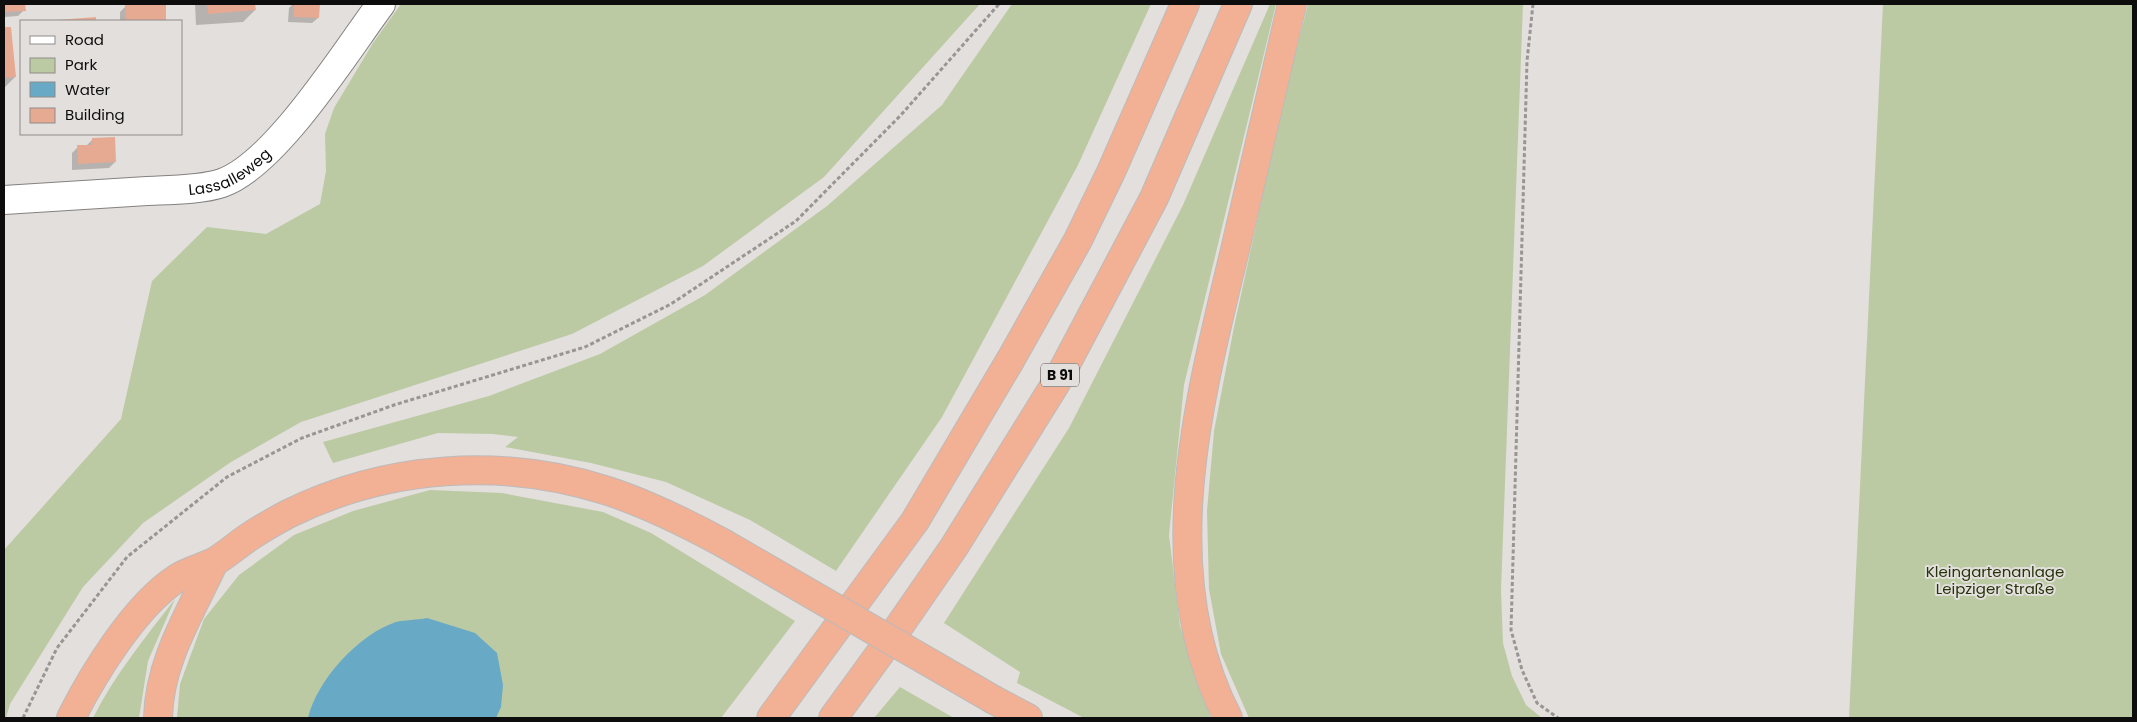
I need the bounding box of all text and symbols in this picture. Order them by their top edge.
legend [20,20,182,135]
text: Road [65,29,104,50]
text: Park [65,54,97,75]
text: Water [65,79,111,100]
text: Building [65,104,125,125]
street label: Lassalleweg [187,143,275,199]
road number: B 91 [1041,364,1079,386]
park label: Kleingartenanlage Leipziger Straße [1926,561,2064,599]

